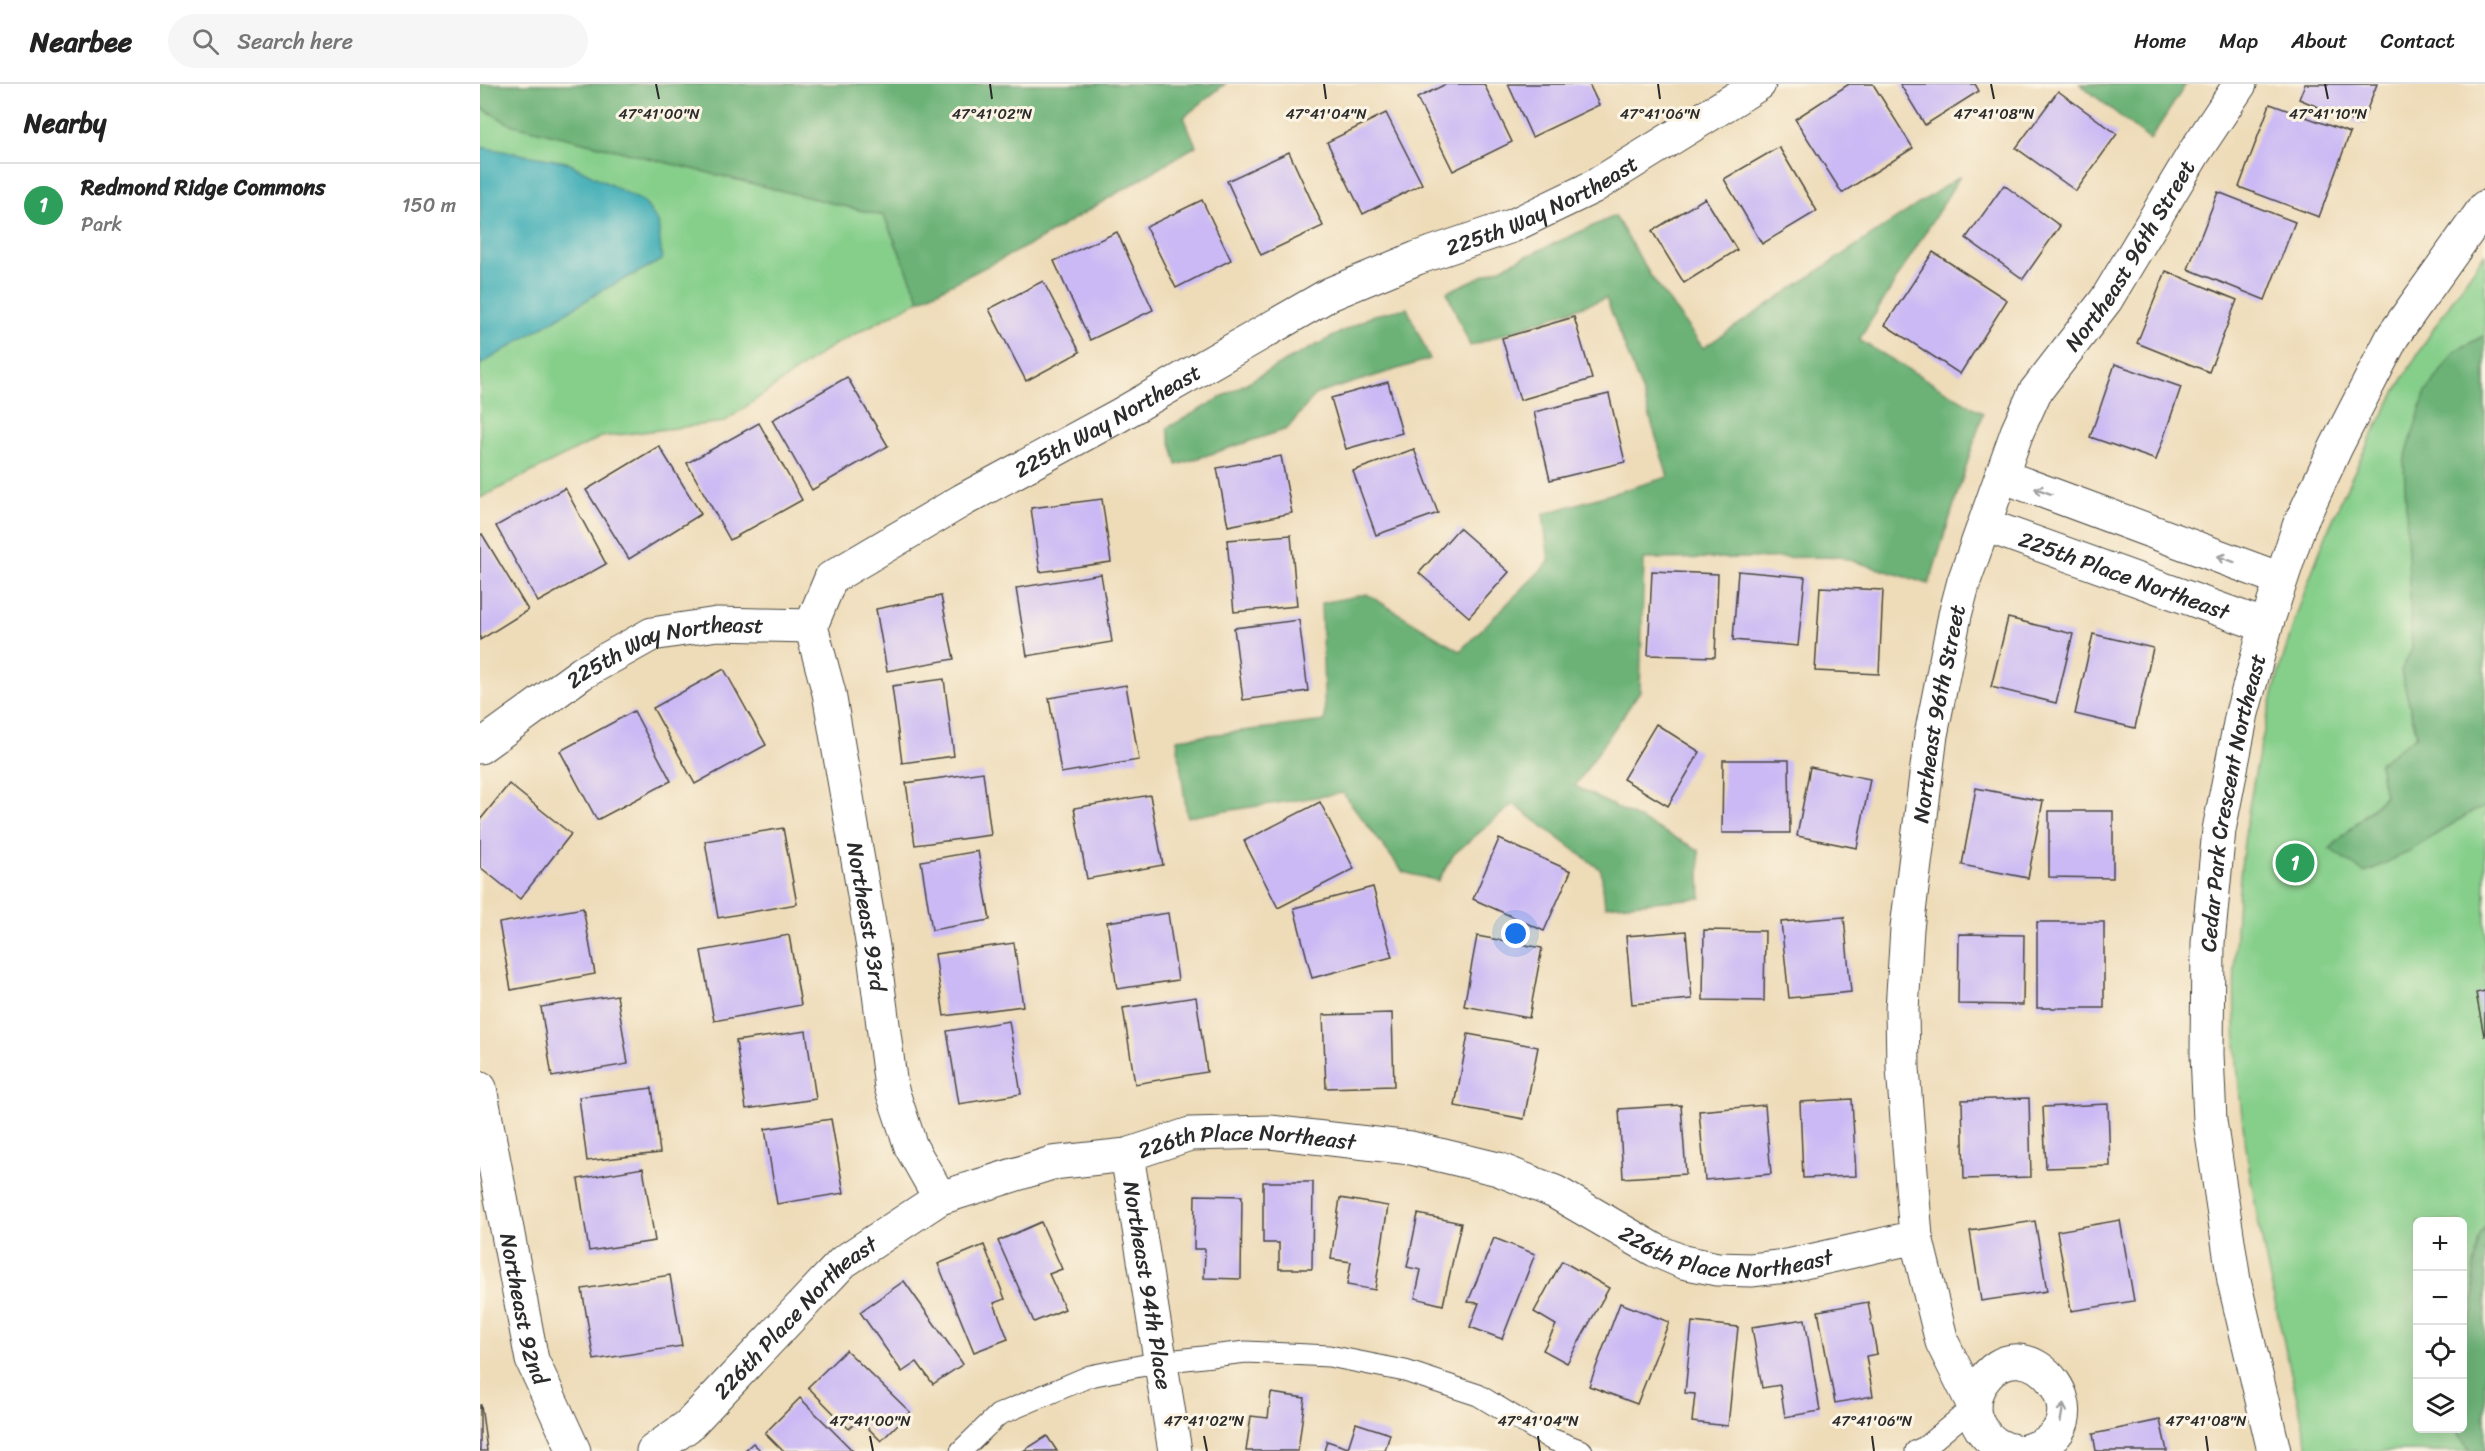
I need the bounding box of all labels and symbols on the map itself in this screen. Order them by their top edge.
text: 47°41'00"N [618,101,700,127]
text: 47°41'02"N [952,101,1033,127]
text: 47°41'04"N [1285,101,1367,127]
text: 47°41'06"N [1620,101,1701,127]
text: 47°41'08"N [1954,101,2035,127]
text: 47°41'10"N [2289,101,2368,127]
street label: 225th Way Northeast [1440,144,1646,267]
street label: Northeast 96th Street [2054,152,2206,360]
street label: 225th Way Northeast [1007,353,1209,489]
one-way arrow [2034,485,2052,496]
street label: 225th Place Northeast [2013,520,2236,632]
one-way arrow [2217,552,2235,563]
street label: Northeast 96th Street [1901,600,1977,825]
street label: 225th Way Northeast [557,604,764,699]
street label: Cedar Park Crescent Northeast [2189,649,2278,952]
street label: Northeast 93rd [835,839,898,995]
pin: 1 [2276,840,2314,886]
your location [1501,919,1530,948]
street label: 226th Place Northeast [1132,1113,1359,1170]
street label: Northeast 94th Place [1112,1178,1184,1393]
street label: 226th Place Northeast [1611,1214,1838,1290]
street label: 226th Place Northeast [703,1225,886,1409]
street label: Northeast 92nd [488,1230,560,1393]
one-way arrow [2056,1404,2067,1423]
text: 47°41'00"N [829,1408,911,1434]
text: 47°41'02"N [1164,1408,1245,1434]
text: 47°41'04"N [1497,1408,1579,1434]
text: 47°41'06"N [1832,1408,1913,1434]
text: 47°41'08"N [2166,1408,2247,1434]

